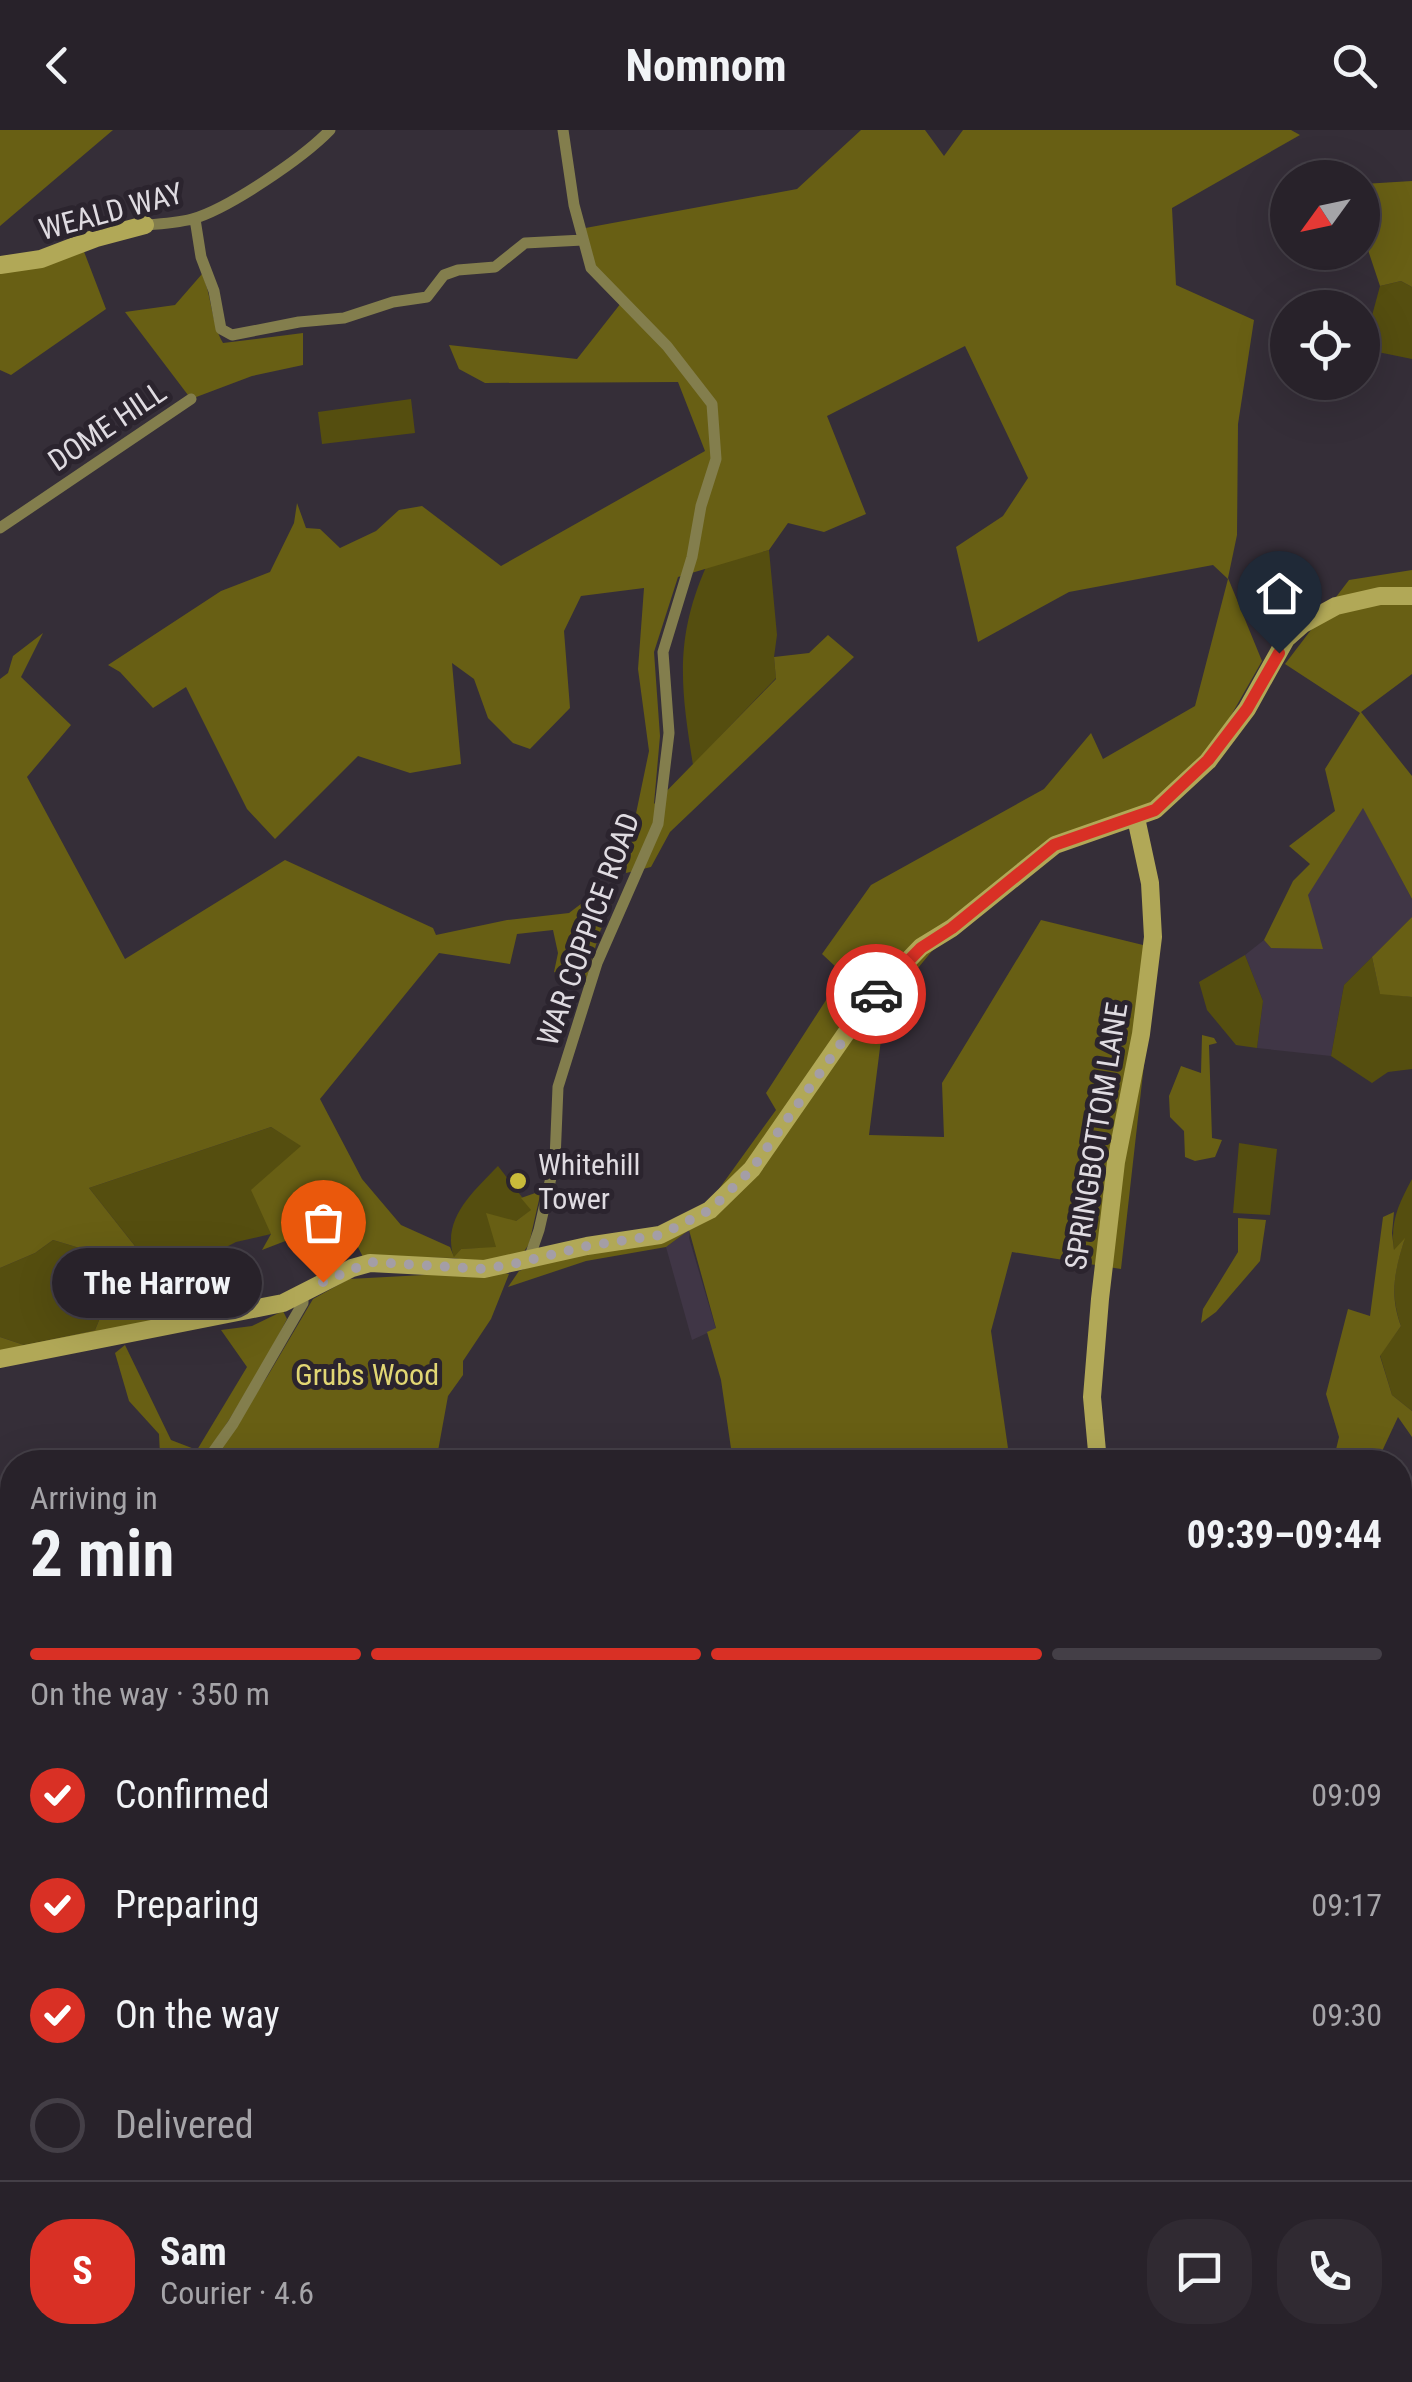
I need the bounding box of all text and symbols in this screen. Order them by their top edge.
icon: back [30,38,85,93]
icon: search [1327,38,1382,93]
text: Nomnom [625,39,787,92]
north arrow [1270,160,1380,270]
map controls [1270,160,1380,400]
street label: WEALD WAY [35,175,187,247]
button: locate [1270,290,1380,400]
street label: DOME HILL [42,374,172,478]
pin [1237,551,1322,654]
icon: home [1252,566,1307,621]
street label: WAR COPPICE ROAD [530,808,646,1050]
courier [826,944,926,1044]
icon: car [849,967,904,1022]
street label: SPRINGBOTTOM LANE [1058,1000,1134,1272]
place label: Whitehill Tower [538,1147,640,1216]
marker: Whitehill Tower [507,1170,529,1192]
pin [281,1180,366,1283]
icon: bag [296,1195,351,1250]
callout: The Harrow [53,1247,263,1317]
text: The Harrow [83,1264,231,1302]
park label: Grubs Wood [295,1357,439,1392]
text: Arriving in [30,1479,158,1517]
text: 09:39–09:44 [1187,1513,1382,1557]
text: 2 min [30,1516,174,1592]
text: On the way · 350 m [30,1675,270,1713]
icon: check [30,1768,85,1823]
text: Confirmed [115,1773,270,1817]
text: 09:09 [1311,1776,1382,1814]
icon: check [30,1878,85,1933]
text: Preparing [115,1883,260,1927]
text: 09:17 [1311,1886,1382,1924]
icon: check [30,1988,85,2043]
text: On the way [115,1993,280,2037]
text: 09:30 [1311,1996,1382,2034]
text: Delivered [115,2103,254,2147]
button: chat [1147,2219,1252,2324]
button: phone [1277,2219,1382,2324]
text: Sam [160,2230,227,2274]
text: S [72,2249,93,2293]
text: Courier · 4.6 [160,2274,314,2312]

